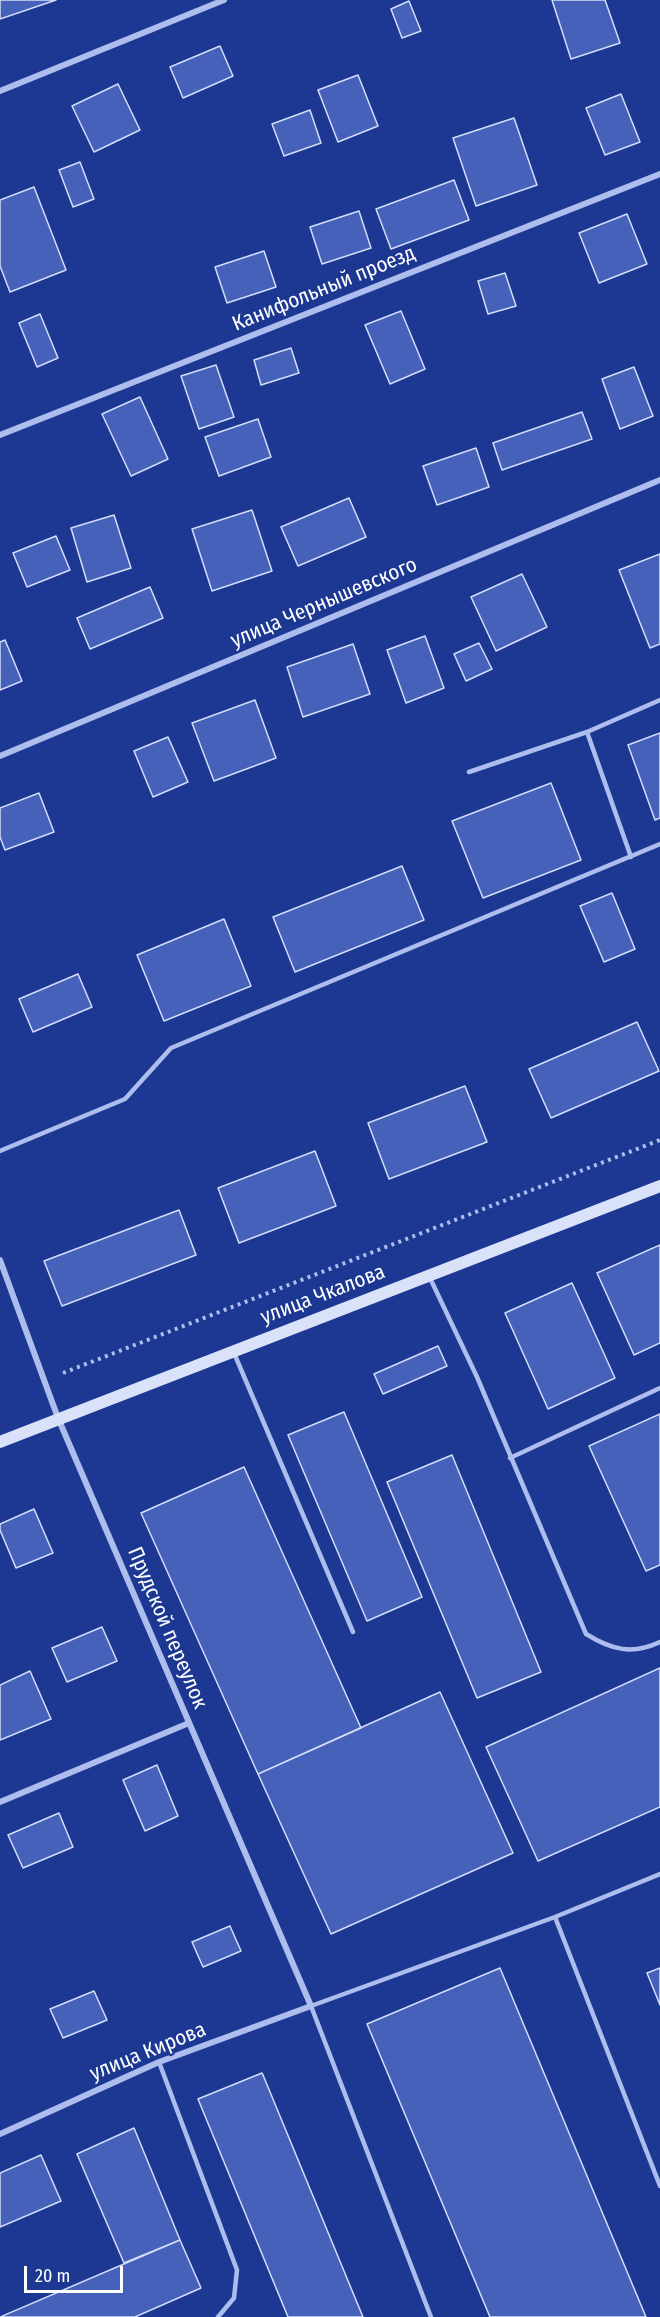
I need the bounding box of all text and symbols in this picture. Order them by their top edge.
street label: Канифольный проезд [229,241,419,337]
street label: улица Чернышевского [227,552,421,654]
street label: улица Чкалова [257,1260,389,1330]
street label: Прудской переулок [122,1543,212,1713]
street label: улица Кирова [86,2017,210,2087]
scale bar [27,2254,126,2292]
text: 20 m [35,2265,70,2287]

